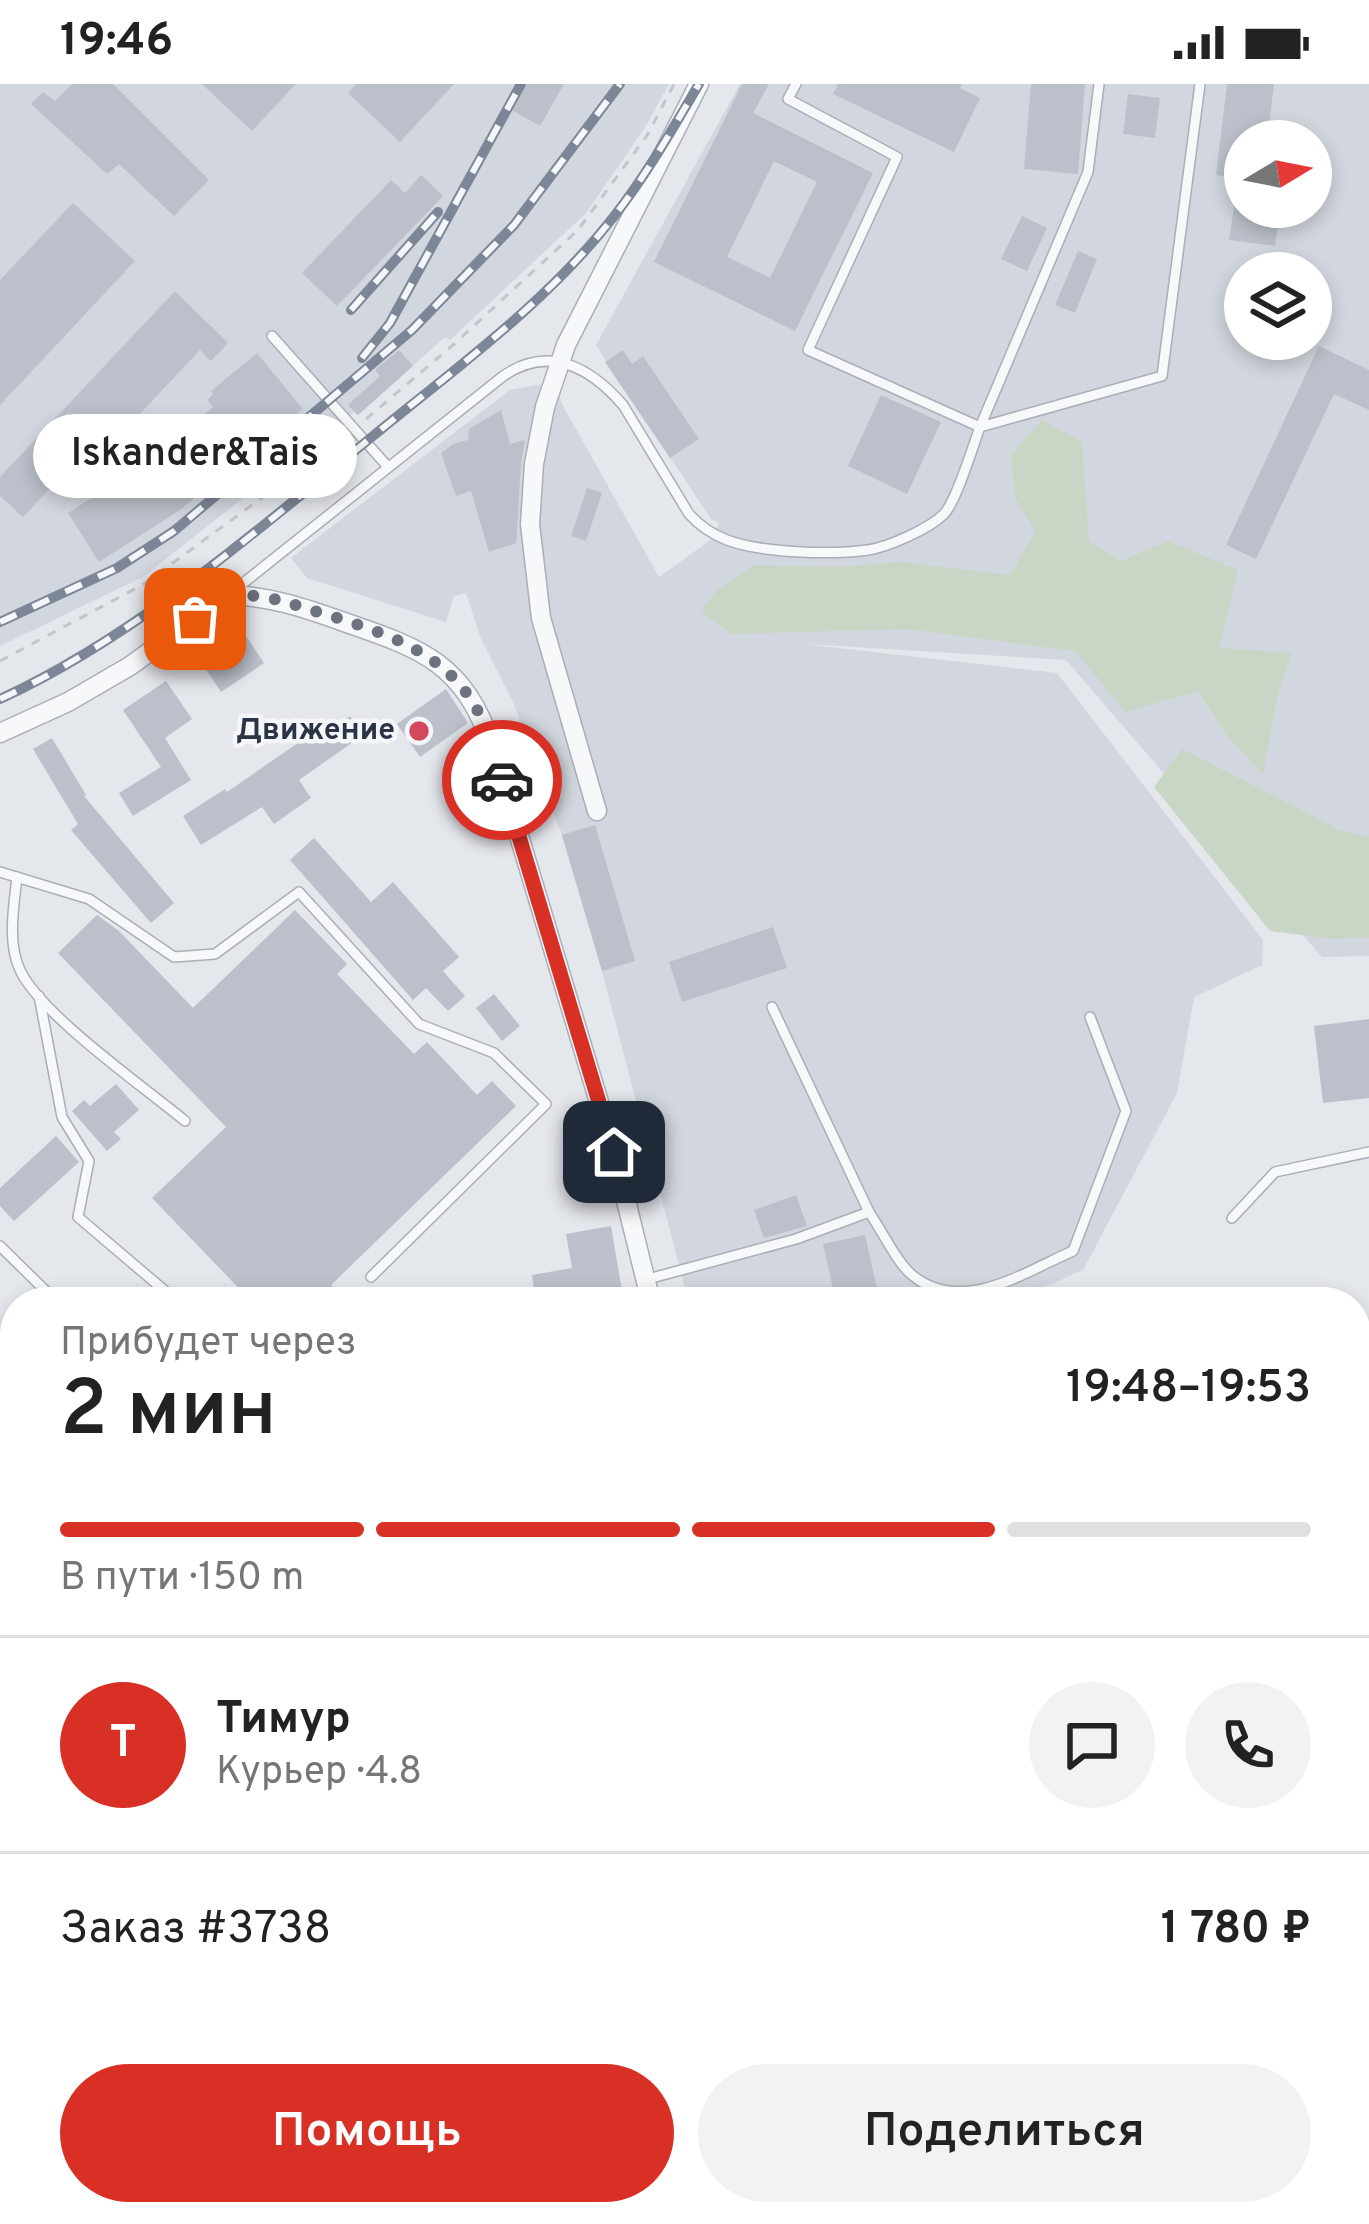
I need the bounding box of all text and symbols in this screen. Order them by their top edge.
text: 19:46 [60,14,173,71]
north arrow [1224,120,1332,228]
map controls [1224,120,1332,360]
button: layers [1224,252,1332,360]
callout: Iskander&Tais [33,415,357,499]
text: Iskander&Tais [71,431,319,480]
pin [144,568,246,670]
icon: bag [162,586,228,652]
place label: Движение [236,713,395,750]
marker: Движение [406,718,432,744]
courier [442,720,562,840]
icon: car [469,747,535,813]
pin [563,1101,665,1203]
icon: home [581,1119,647,1185]
text: Прибудет через [60,1320,357,1369]
text: 19:48–19:53 [1066,1361,1311,1418]
text: 2 мин [60,1364,277,1463]
text: В пути · 150 m [60,1555,304,1604]
button: chat [1029,1682,1155,1808]
button: phone [1185,1682,1311,1808]
text: Тимур [216,1692,351,1749]
text: Т [109,1716,137,1773]
text: Курьер · 4.8 [216,1749,422,1798]
text: Заказ #3738 [60,1902,331,1959]
text: 1 780 ₽ [1161,1902,1311,1959]
button: Помощь [60,2064,674,2202]
button: Поделиться [698,2064,1311,2202]

